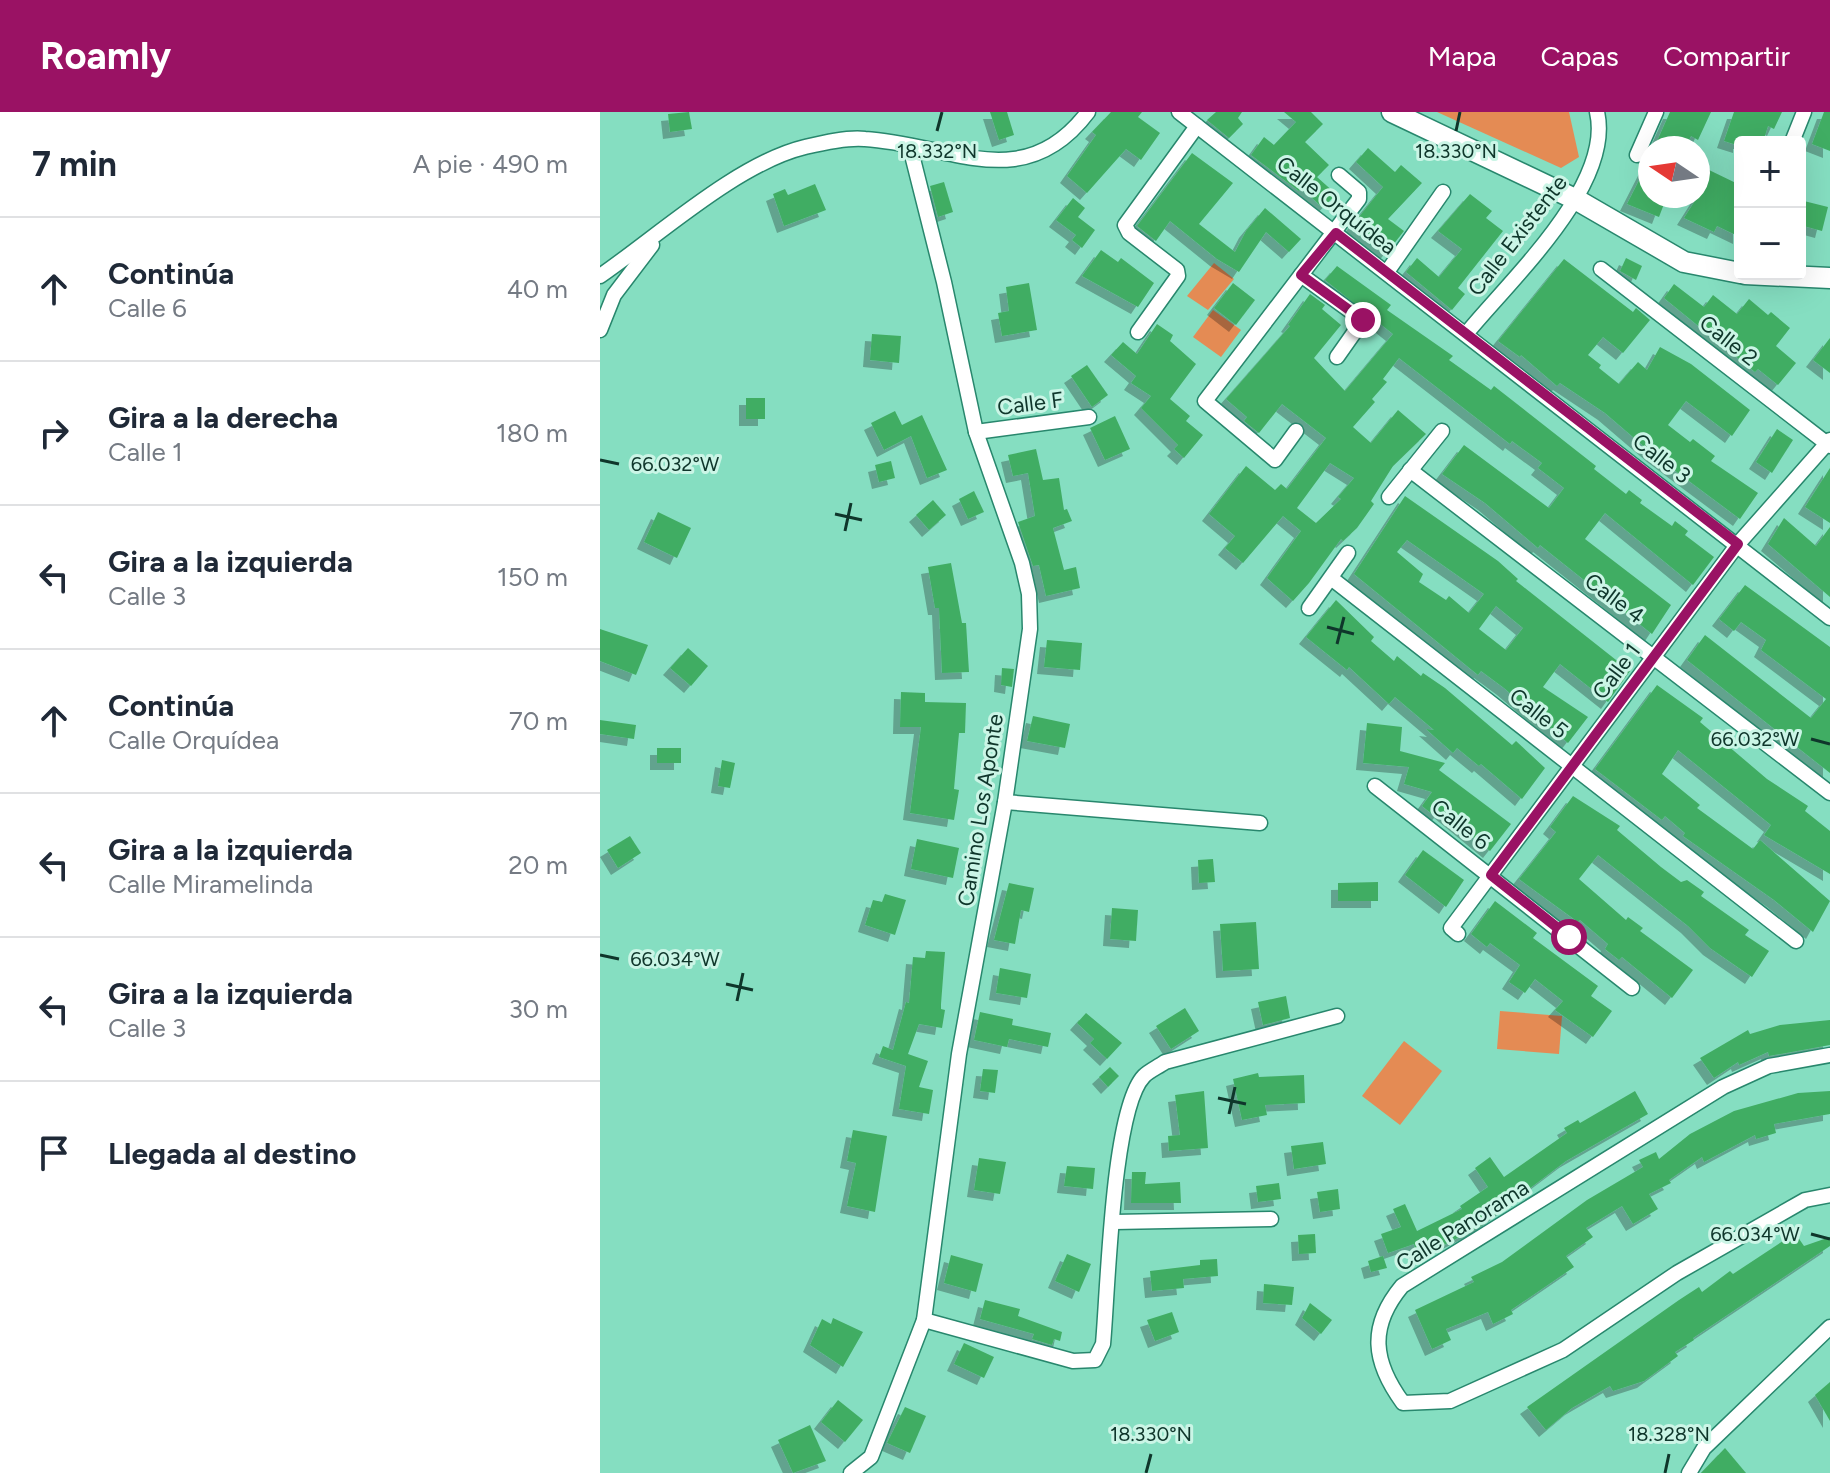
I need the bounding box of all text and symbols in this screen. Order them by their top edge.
text: Roamly [40,33,171,79]
text: Mapa [1428,39,1497,73]
text: Capas [1541,39,1619,73]
text: Compartir [1663,39,1790,73]
north arrow [1638,136,1710,208]
map controls [1734,136,1806,280]
button: + [1734,136,1806,208]
text: 18.332°N [897,139,977,163]
text: 18.330°N [1415,139,1497,163]
text: 7 min [32,144,117,185]
text: A pie · 490 m [413,148,568,180]
street label: Calle Orquídea [1271,150,1402,261]
street label: Calle Existente [1462,170,1573,301]
button: − [1734,208,1806,280]
text: Continúa [108,255,234,292]
icon: ahead [32,267,76,311]
text: 40 m [507,273,568,305]
text: Calle 6 [108,292,187,324]
route end [1345,302,1381,338]
street label: Calle 2 [1694,309,1763,372]
street label: Calle F [996,386,1065,421]
text: Gira a la derecha [108,399,338,436]
icon: right [32,411,76,455]
text: 180 m [496,417,568,449]
street label: Calle 3 [1627,427,1696,489]
text: Calle 1 [108,436,183,468]
text: 66.032°W [631,452,719,476]
text: Gira a la izquierda [108,543,353,580]
icon: left [32,555,76,599]
text: 150 m [497,561,568,593]
street label: Calle 4 [1579,567,1650,630]
text: Calle 3 [108,580,186,612]
street label: Calle 1 [1587,638,1646,705]
street label: Calle 5 [1504,682,1573,745]
text: Continúa [108,687,234,724]
icon: ahead [32,699,76,743]
text: 70 m [509,705,568,737]
street label: Camino Los Aponte [952,712,1009,908]
text: Calle Orquídea [108,724,279,756]
text: 66.032°W [1711,727,1799,751]
street label: Calle 6 [1426,793,1495,856]
text: Gira a la izquierda [108,831,353,868]
icon: left [32,843,76,887]
text: 20 m [508,849,568,881]
text: Calle Miramelinda [108,868,313,900]
route start [1551,919,1587,955]
text: 66.034°W [630,947,720,971]
text: Gira a la izquierda [108,975,353,1012]
icon: left [32,987,76,1031]
text: 30 m [509,993,568,1025]
text: Calle 3 [108,1012,186,1044]
icon: arrive [32,1131,76,1175]
text: Llegada al destino [108,1135,356,1172]
street label: Calle Panorama [1391,1174,1534,1277]
text: 66.034°W [1710,1222,1800,1246]
text: 18.330°N [1110,1422,1192,1446]
text: 18.328°N [1628,1422,1710,1446]

